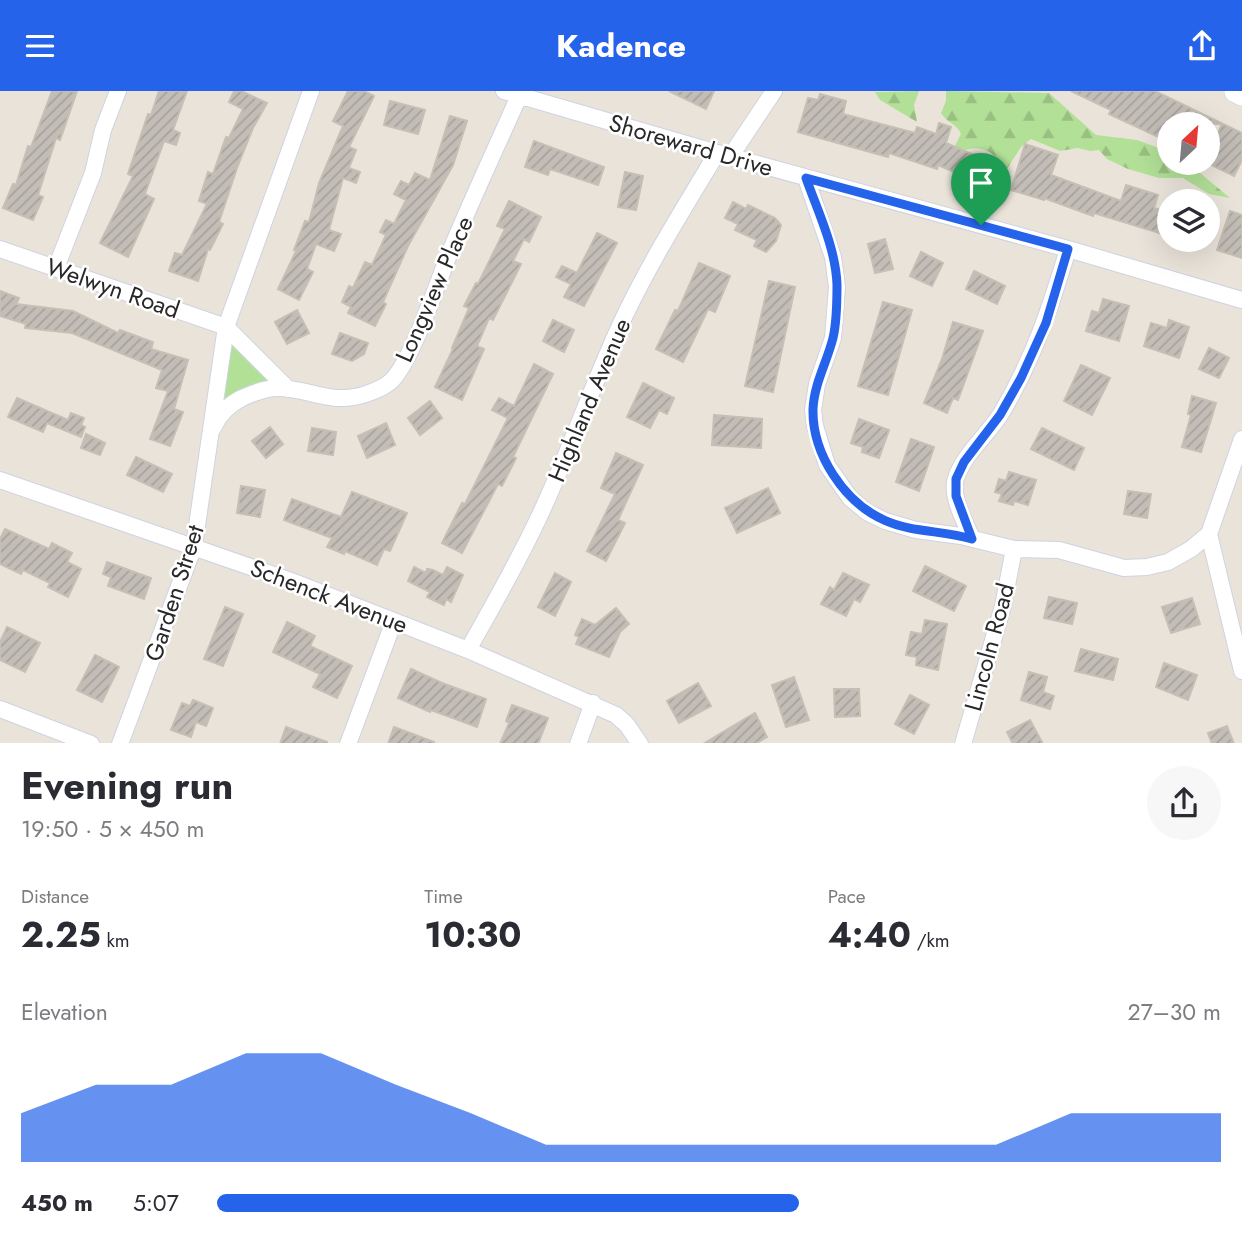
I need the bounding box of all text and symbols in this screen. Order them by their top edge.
text: Kadence [556,23,686,69]
icon: menu [21,27,59,65]
icon: share [1183,27,1221,65]
street label: Shoreward Drive [605,105,777,185]
north arrow [1157,112,1220,175]
map controls [1157,112,1220,252]
pin [951,153,1011,225]
icon: arrive [962,164,1000,202]
button: layers [1157,189,1220,252]
street label: Longview Place [386,210,482,368]
street label: Welwyn Road [42,249,184,327]
street label: Highland Avenue [539,313,639,487]
street label: Garden Street [135,520,213,666]
street label: Schenck Avenue [245,550,413,642]
street label: Lincoln Road [955,579,1023,715]
text: Evening run [21,758,233,813]
button: share [1147,766,1221,840]
text: 19:50 · 5 × 450 m [21,812,204,846]
text: Distance [21,883,89,910]
text: Time [424,883,463,910]
text: Pace [828,883,866,910]
text: 2.25 [21,910,101,960]
text: 10:30 [424,910,522,960]
text: 4:40 [828,910,911,960]
text: km [101,927,130,954]
text: /km [911,927,950,954]
text: Elevation [21,995,108,1029]
text: 27–30 m [1128,995,1221,1029]
text: 450 m [21,1186,93,1220]
text: 5:07 [133,1186,179,1220]

